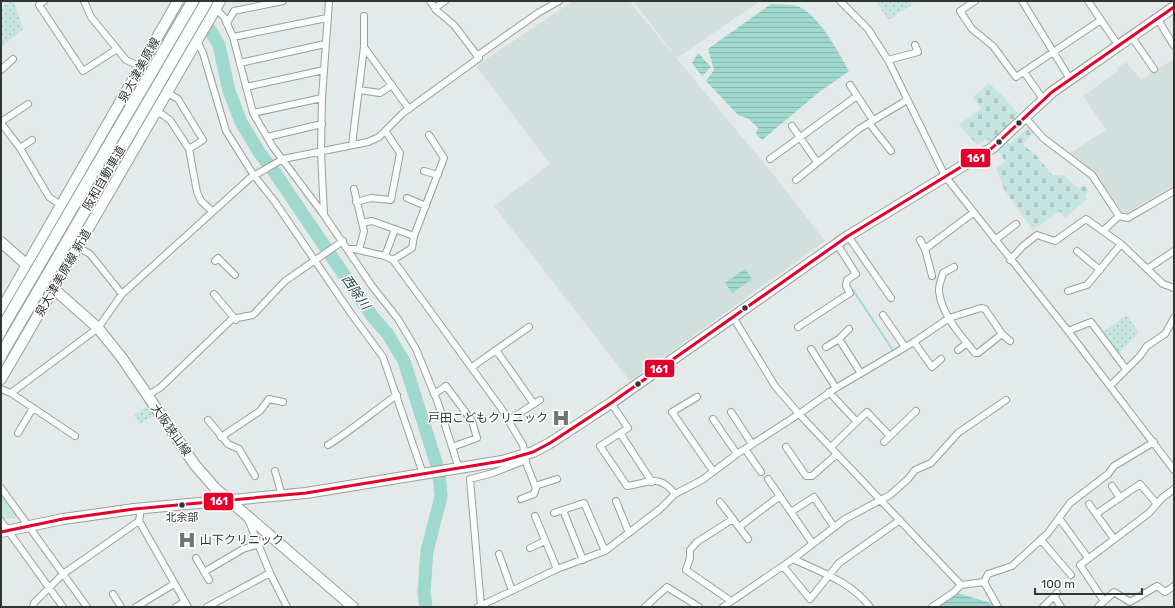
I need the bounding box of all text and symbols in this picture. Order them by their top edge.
street label: 泉大津美原線 [115,35,163,105]
unlabelled marker [1014,118,1024,128]
unlabelled marker [994,137,1004,147]
street label: 阪和自動車道 [80,143,128,213]
line badge: 161 [960,148,991,168]
text: 161 [967,152,985,165]
street label: 泉大津美原線 新道 [32,227,94,319]
water label: 西除川 [339,272,374,314]
unlabelled marker [740,303,750,313]
line badge: 161 [644,359,675,378]
text: 161 [650,363,668,376]
unlabelled marker [633,379,643,389]
street label: 大阪狭山線 [148,401,194,459]
hospital icon: 戸田こどもクリニック [551,408,571,428]
place label: 戸田こどもクリニック [428,411,548,425]
line badge: 161 [203,492,234,511]
text: 161 [210,495,228,508]
marker: 北余部 [177,500,187,510]
place label: 北余部 [166,511,199,524]
hospital icon: 山下クリニック [177,530,197,550]
place label: 山下クリニック [200,533,284,547]
scale bar [1035,570,1142,596]
text: 100 m [1041,577,1075,591]

